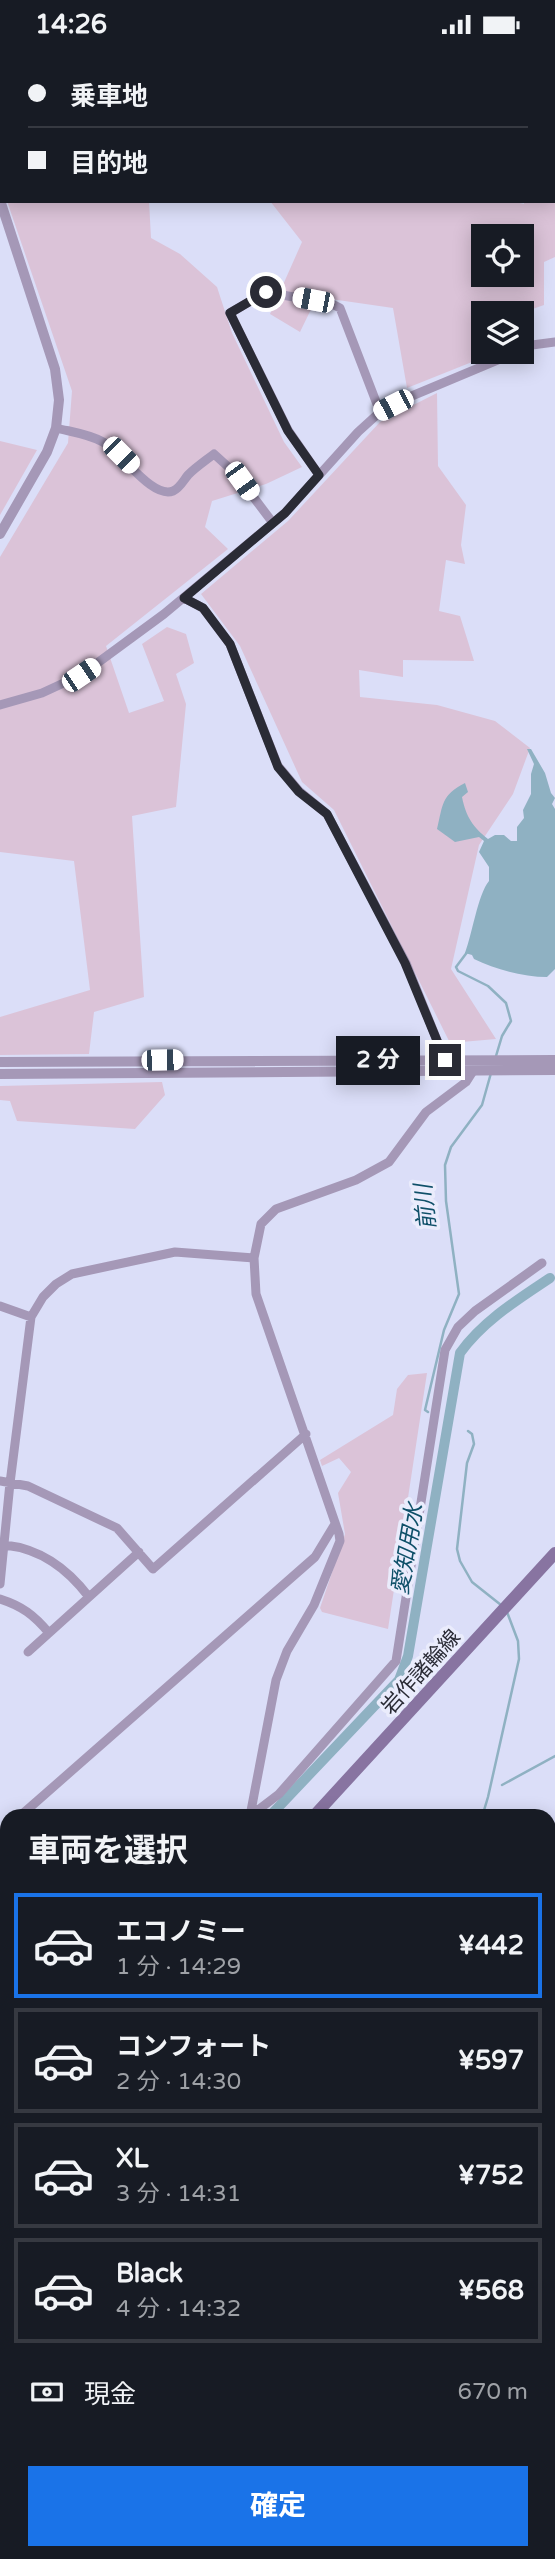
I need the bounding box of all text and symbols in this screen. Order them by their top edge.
text: 14:26 [35,9,107,40]
text: 乗車地 [70,81,148,112]
text: 目的地 [70,148,148,179]
map controls [471,224,534,364]
button: locate [471,224,534,287]
route start [250,276,282,308]
car [291,286,336,314]
button: layers [471,301,534,364]
car [370,386,417,424]
car [99,433,144,477]
car [222,458,263,504]
car [58,655,105,695]
callout: 2 分 [336,1035,420,1085]
route end [429,1044,461,1076]
text: 2 分 [356,1046,400,1074]
car [141,1049,184,1071]
water label: 前川 [409,1180,442,1231]
water label: 愛知用水 [386,1498,430,1597]
street label: 岩作諸輪線 [377,1625,466,1720]
text: 車両を選択 [28,1832,188,1870]
icon: car [32,1914,95,1977]
text: エコノミー [116,1916,246,1947]
text: ¥442 [458,1930,524,1961]
text: 1 分 · 14:29 [116,1953,241,1981]
icon: car [32,2029,95,2092]
text: コンフォート [116,2031,271,2062]
text: ¥597 [458,2045,524,2076]
text: 2 分 · 14:30 [116,2068,241,2096]
text: XL [116,2143,148,2174]
icon: car [32,2144,95,2207]
text: ¥752 [458,2160,524,2191]
text: 3 分 · 14:31 [116,2180,241,2208]
text: Black [116,2258,183,2289]
icon: car [32,2259,95,2322]
text: ¥568 [458,2275,524,2306]
text: 4 分 · 14:32 [116,2295,241,2323]
icon: cash [28,2373,66,2411]
text: 670 m [458,2378,528,2406]
text: 現金 [84,2379,136,2410]
button: 確定 [28,2466,528,2546]

